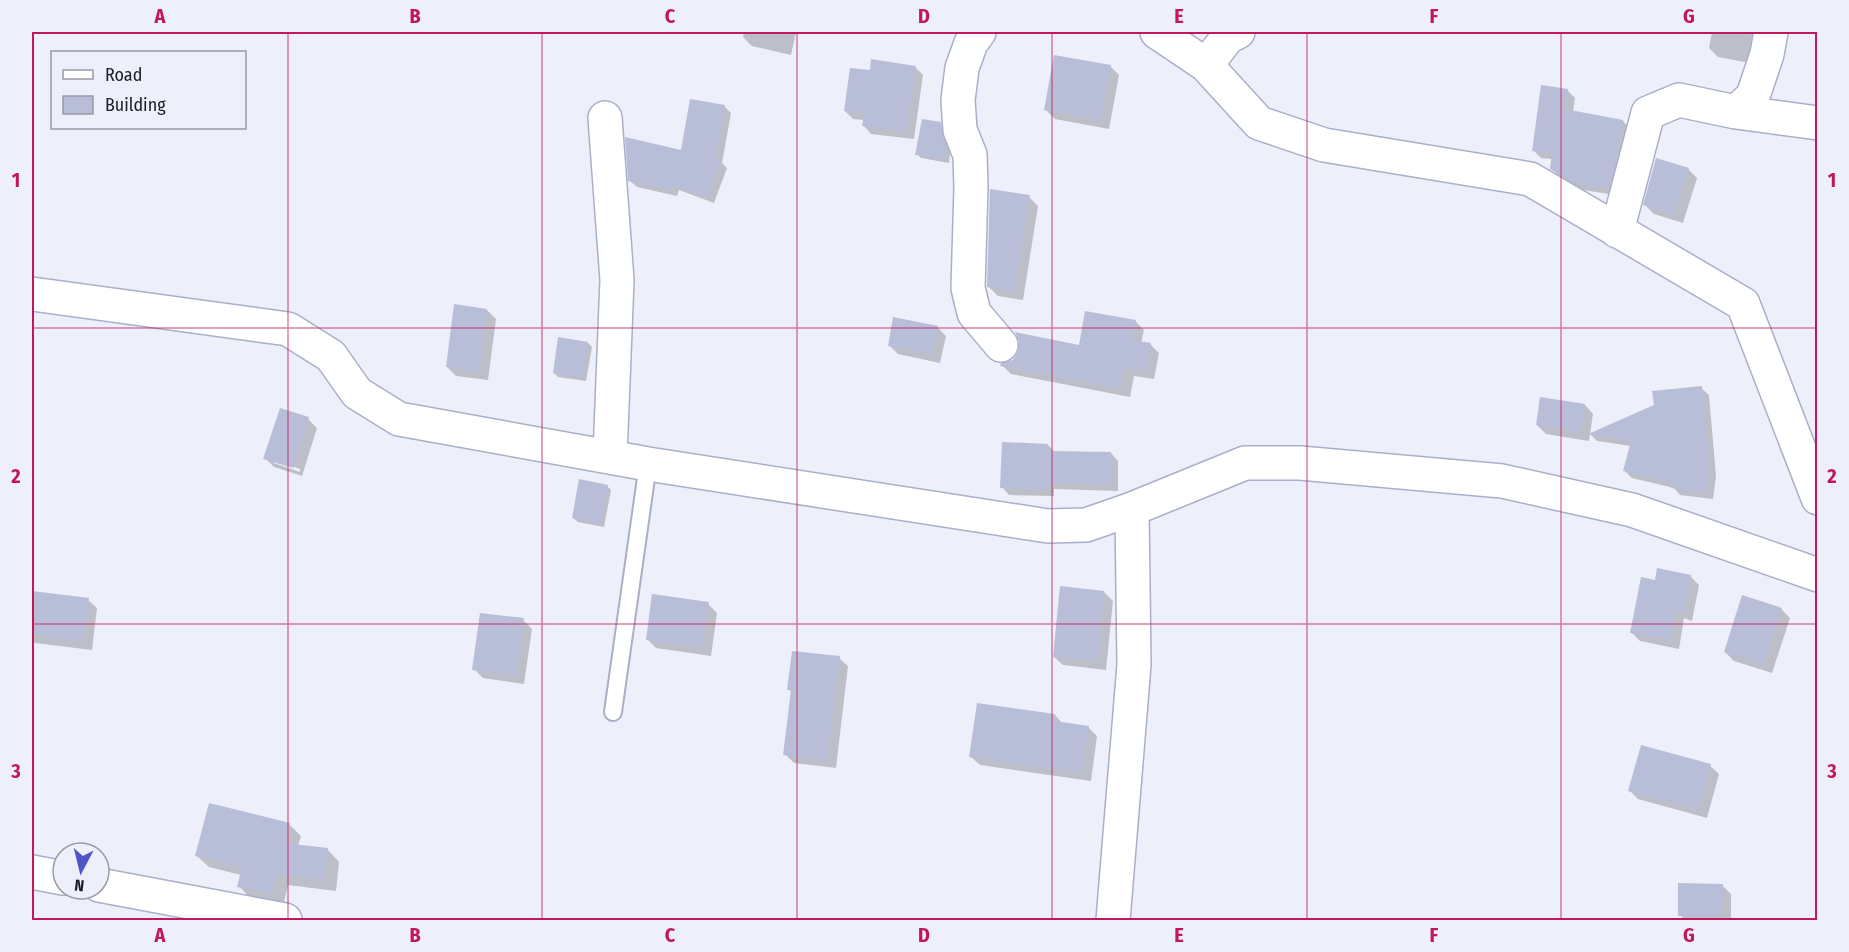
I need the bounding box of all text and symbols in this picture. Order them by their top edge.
text: A [154,4,167,28]
text: B [409,4,421,28]
text: C [665,4,676,28]
text: D [918,4,930,28]
text: E [1174,4,1184,28]
text: F [1430,4,1439,28]
text: G [1683,4,1695,28]
legend [51,51,246,129]
text: Road [105,64,142,86]
text: Building [105,94,166,116]
text: 1 [12,168,20,192]
text: 1 [1828,168,1836,192]
text: 2 [10,464,21,488]
text: 2 [1826,464,1837,488]
text: 3 [10,759,21,783]
text: 3 [1826,759,1837,783]
north arrow [51,841,111,901]
text: N [73,875,85,895]
text: A [154,923,167,947]
text: B [409,923,421,947]
text: C [665,923,676,947]
text: D [918,923,930,947]
text: E [1174,923,1184,947]
text: F [1430,923,1439,947]
text: G [1683,923,1695,947]

